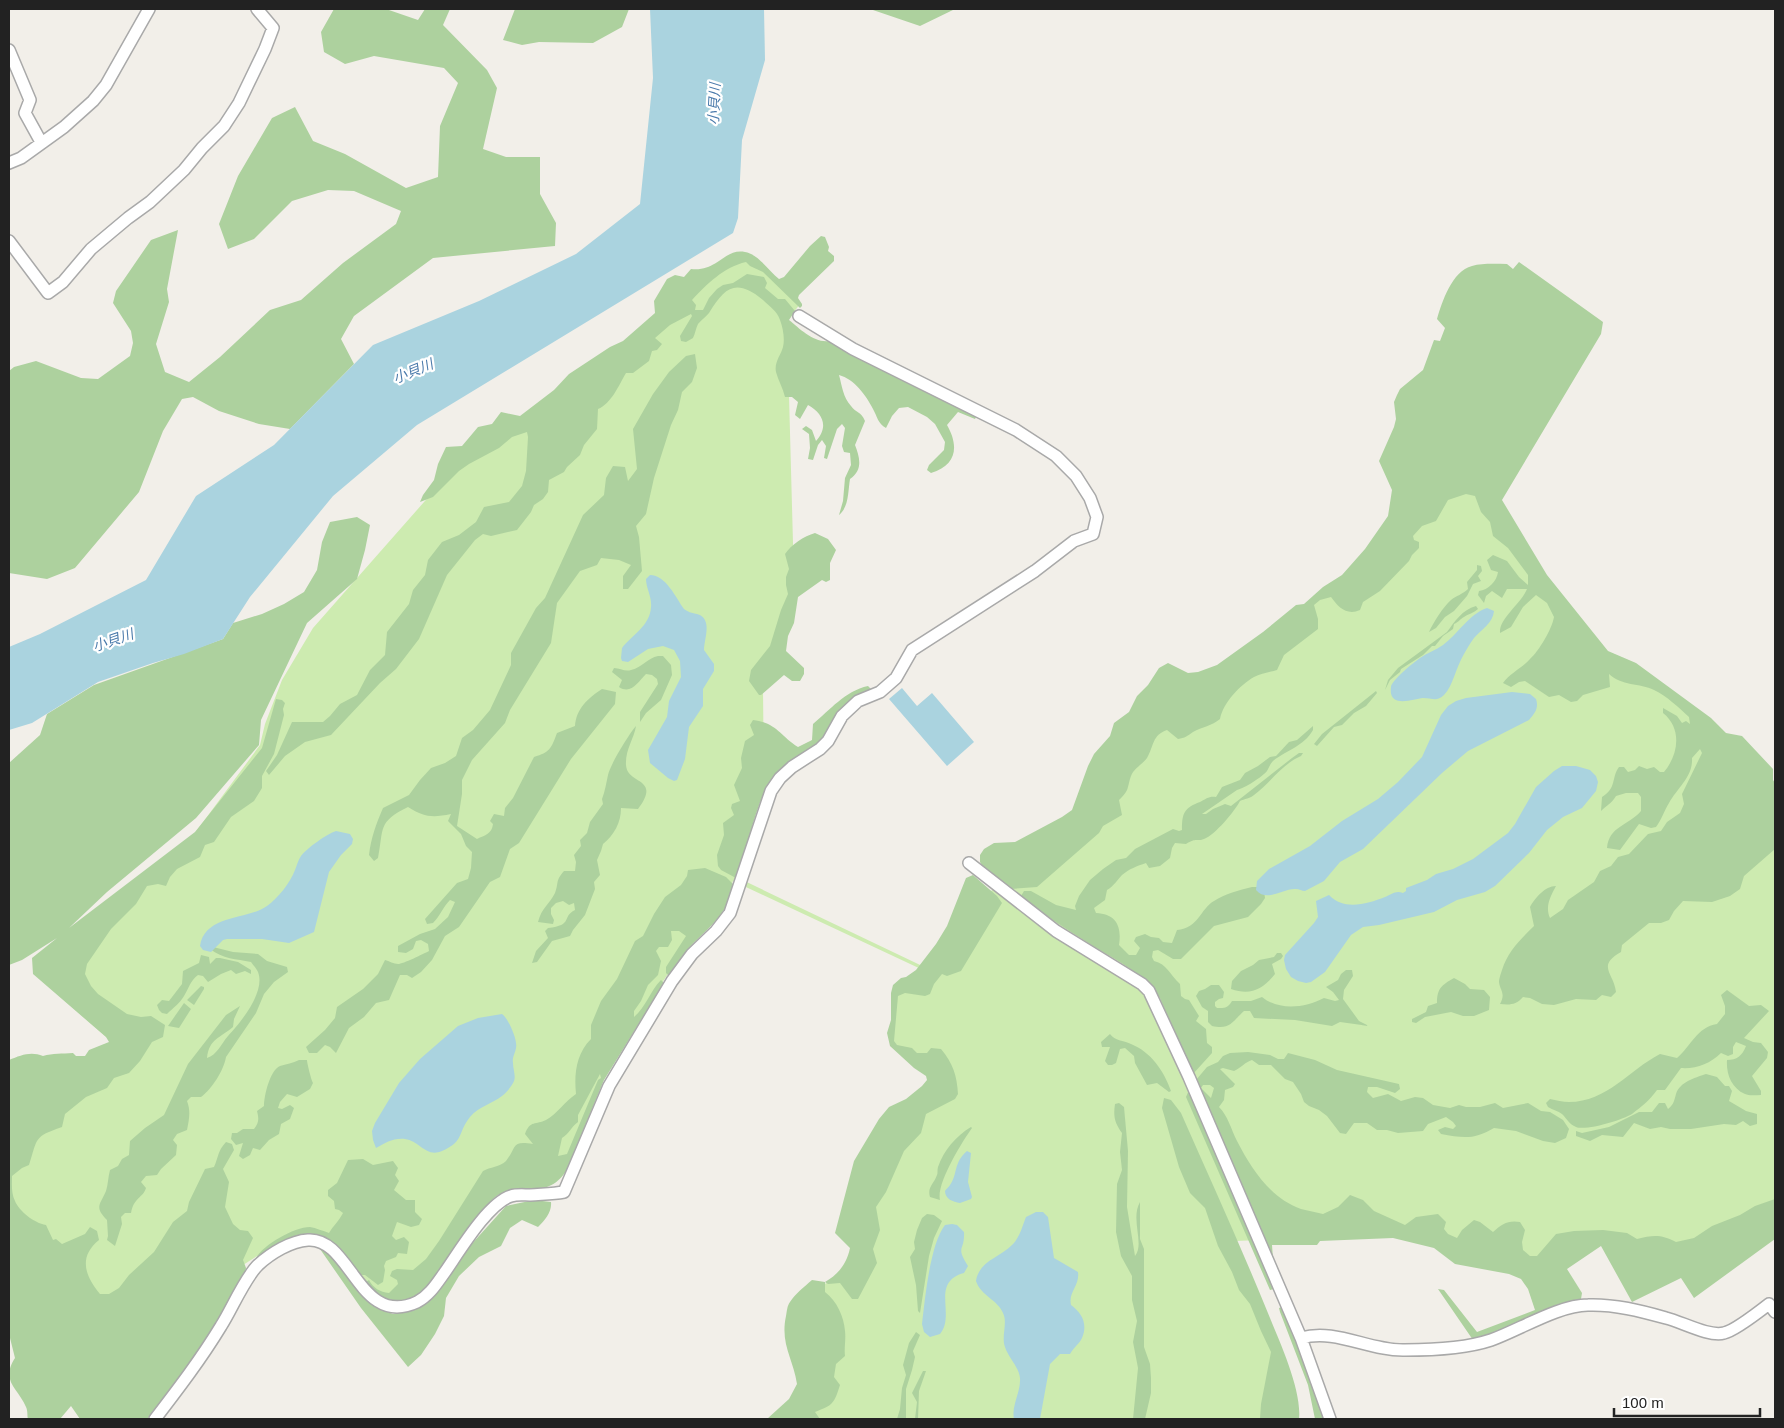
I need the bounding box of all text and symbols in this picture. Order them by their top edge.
water label: 小貝川 [705,81,723,125]
water label: 小貝川 [391,355,437,386]
water label: 小貝川 [91,625,137,654]
scale bar [1614,1386,1760,1418]
text: 100 m [1622,1394,1664,1411]

